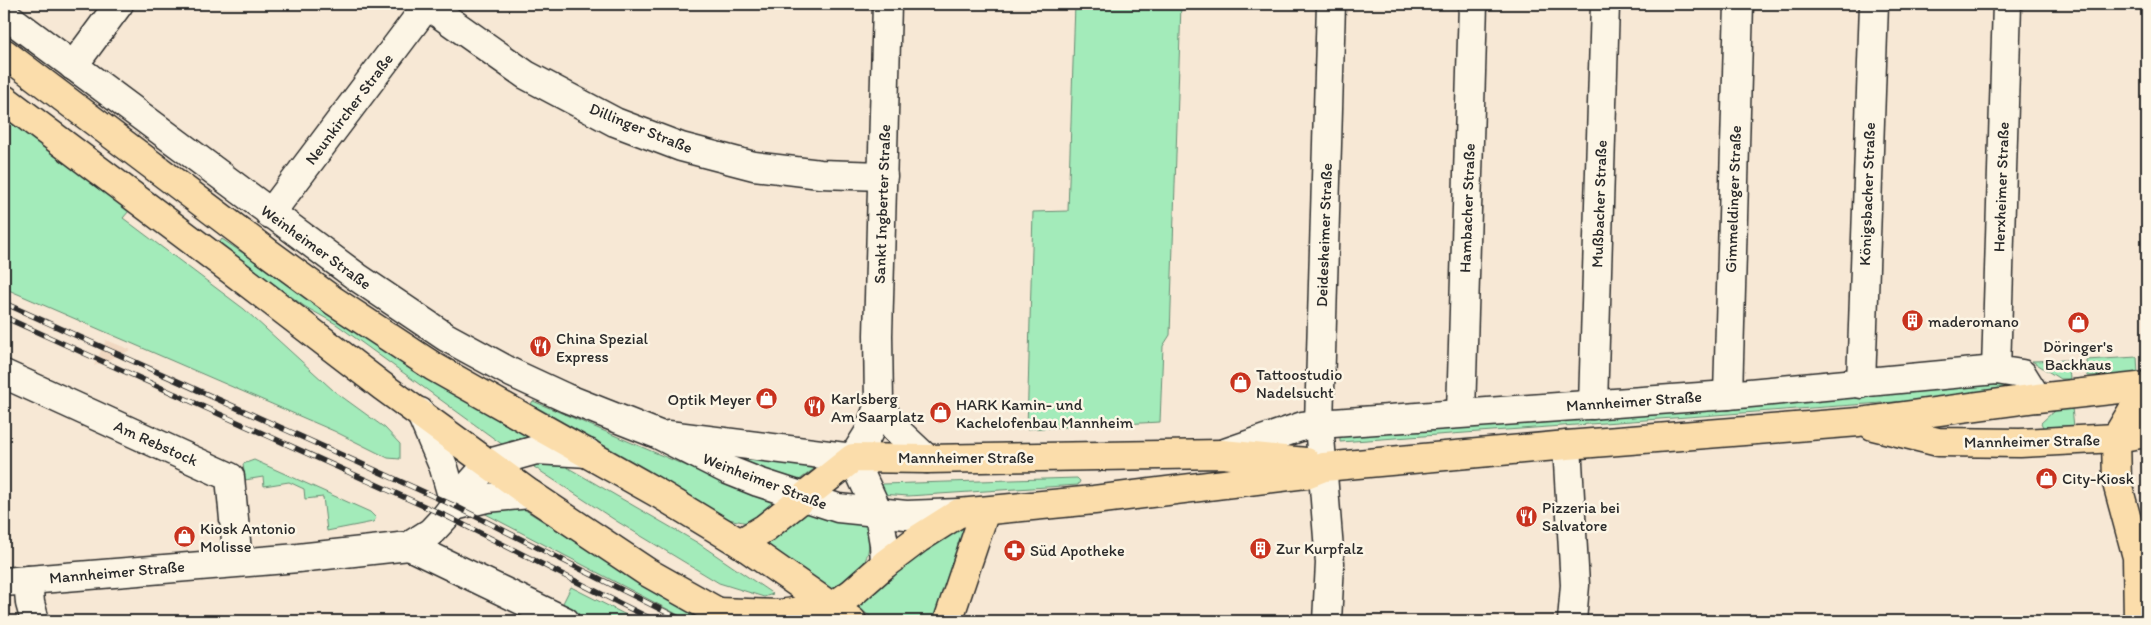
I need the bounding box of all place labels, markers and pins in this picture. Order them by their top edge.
building icon: maderomano [1900,309,1924,333]
shop icon: Döringer's Backhaus [2066,310,2090,334]
place label: maderomano [1928,312,2019,331]
place label: China Spezial Express [556,329,649,366]
restaurant icon: China Spezial Express [528,335,552,359]
place label: Döringer's Backhaus [2043,337,2113,374]
place label: Tattoostudio Nadelsucht [1256,365,1342,402]
shop icon: Tattoostudio Nadelsucht [1228,371,1252,395]
shop icon: Optik Meyer [755,387,779,411]
place label: Karlsberg Am Saarplatz [831,389,925,426]
place label: Optik Meyer [668,390,751,409]
restaurant icon: Karlsberg Am Saarplatz [803,395,827,419]
place label: HARK Kamin- und Kachelofenbau Mannheim [956,395,1134,432]
shop icon: HARK Kamin- und Kachelofenbau Mannheim [928,401,952,425]
shop icon: City-Kiosk [2034,466,2058,490]
place label: City-Kiosk [2062,469,2135,488]
place label: Pizzeria bei Salvatore [1542,498,1620,535]
restaurant icon: Pizzeria bei Salvatore [1514,504,1538,528]
place label: Kiosk Antonio Molisse [200,519,296,556]
shop icon: Kiosk Antonio Molisse [172,525,196,549]
building icon: Zur Kurpfalz [1248,536,1272,560]
pharmacy icon: Süd Apotheke [1002,538,1026,562]
place label: Zur Kurpfalz [1276,539,1364,558]
place label: Süd Apotheke [1030,541,1125,560]

